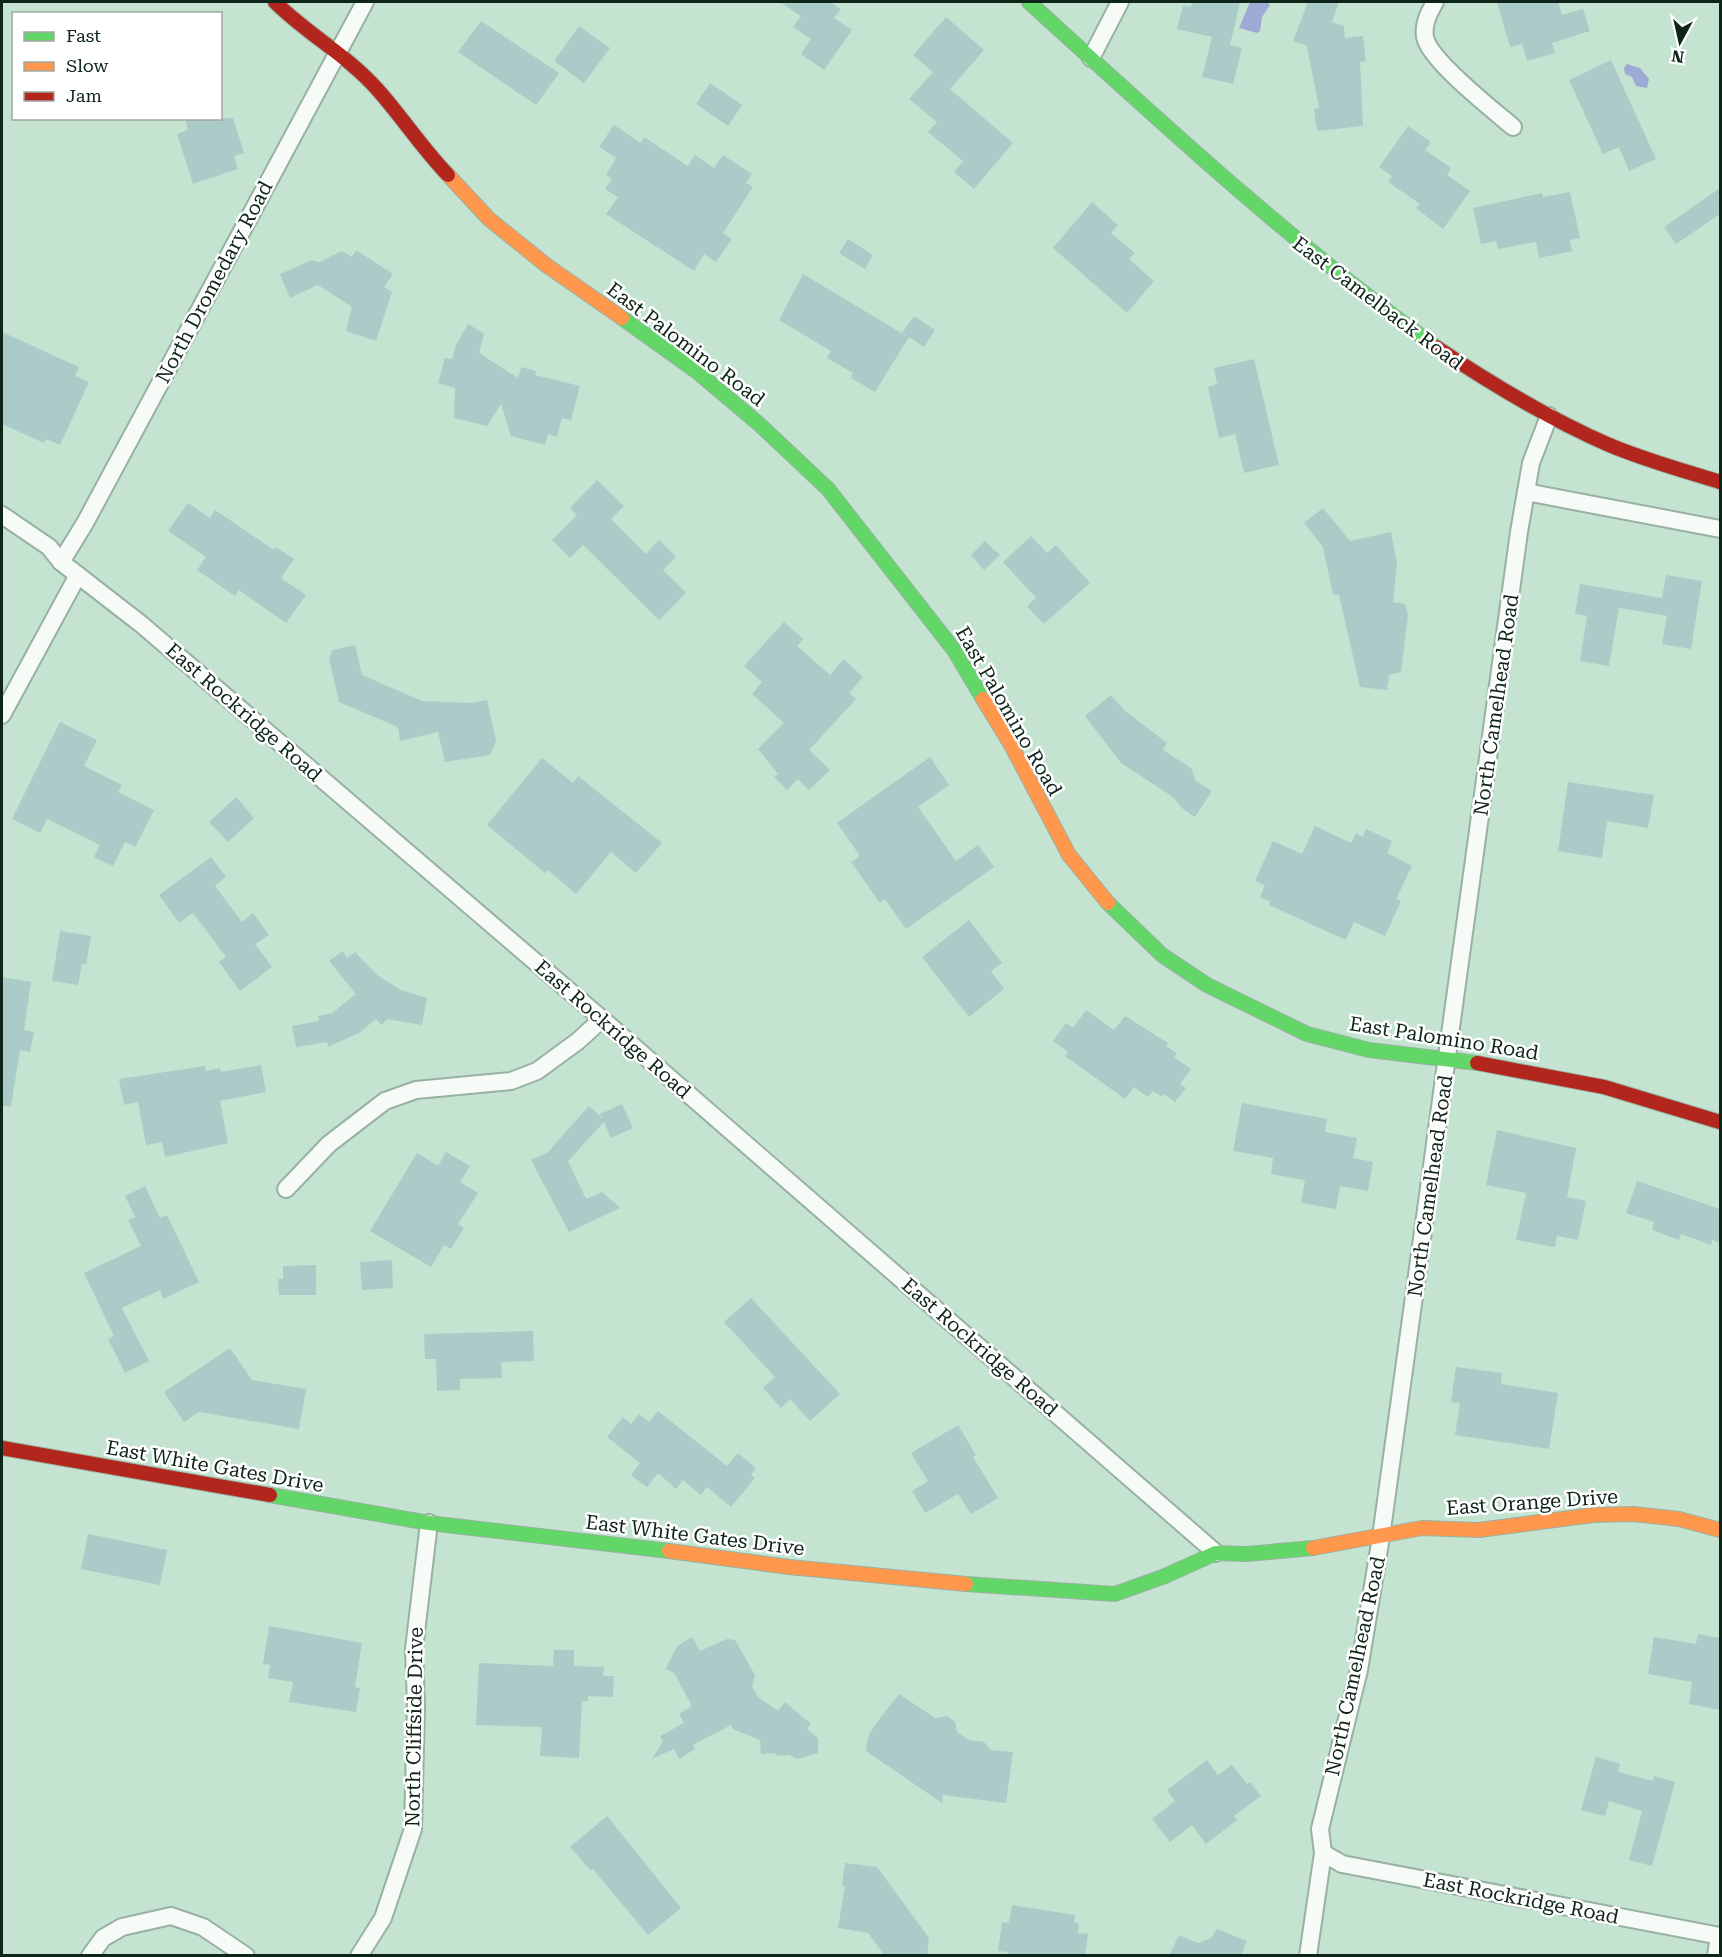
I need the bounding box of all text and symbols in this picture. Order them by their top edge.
legend [12,12,222,120]
north arrow [1650,12,1710,72]
text: Fast [66,25,101,46]
text: N [1671,46,1685,67]
text: Slow [66,55,108,76]
text: Jam [66,85,102,106]
street label: North Dromedary Road [150,177,278,387]
street label: East Camelback Road [1288,231,1468,375]
street label: East Palomino Road [602,277,770,411]
street label: North Camelhead Road [1469,592,1523,818]
street label: East Palomino Road [951,622,1067,800]
street label: East Rockridge Road [161,638,327,786]
street label: East Rockridge Road [530,955,696,1103]
street label: East Palomino Road [1348,1011,1541,1065]
street label: North Camelhead Road [1403,1073,1457,1299]
street label: East Rockridge Road [897,1273,1063,1421]
street label: East White Gates Drive [104,1435,326,1497]
street label: East Orange Drive [1445,1484,1619,1520]
street label: East White Gates Drive [584,1510,806,1560]
street label: North Camelhead Road [1320,1554,1390,1778]
street label: North Cliffside Drive [400,1627,428,1827]
street label: East Rockridge Road [1421,1867,1621,1929]

